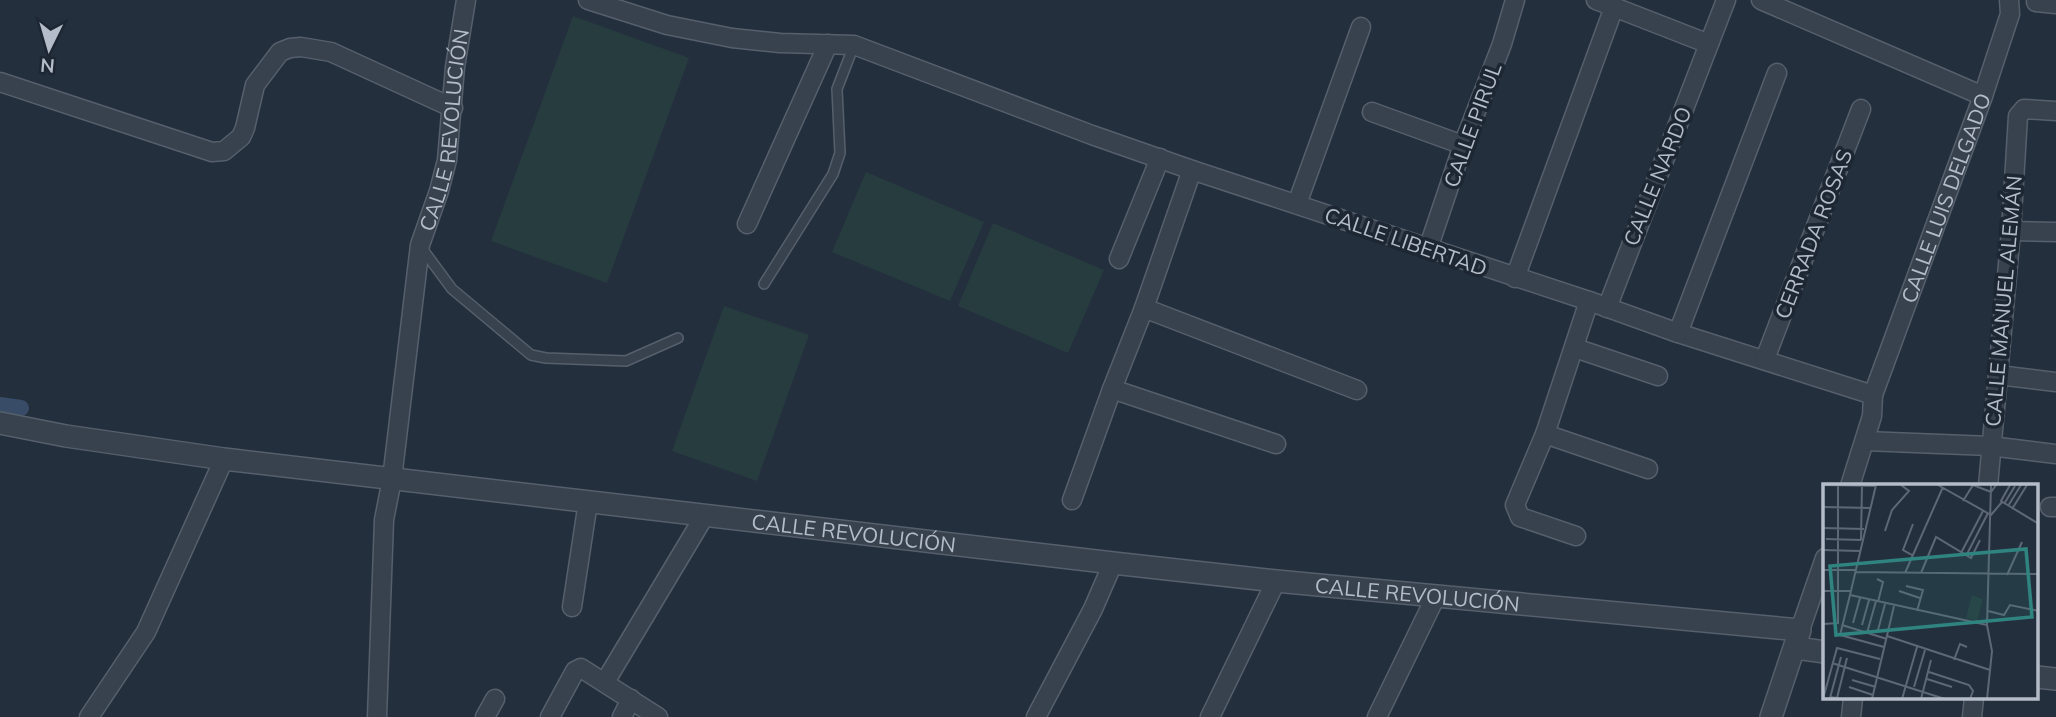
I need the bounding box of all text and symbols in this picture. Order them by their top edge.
north arrow [14,14,84,84]
street label: CALLE REVOLUCIÓN [413,27,474,235]
text: N [39,53,56,79]
street label: CALLE PIRUL [1437,59,1507,191]
street label: CALLE LUIS DELGADO [1895,89,1996,307]
street label: CALLE NARDO [1617,103,1697,249]
street label: CERRADA ROSAS [1769,146,1857,322]
street label: CALLE MANUEL ALEMÁN [1979,174,2027,428]
street label: CALLE LIBERTAD [1321,201,1491,281]
inset map [1823,484,2038,700]
street label: CALLE REVOLUCIÓN [750,508,957,558]
street label: CALLE REVOLUCIÓN [1314,572,1521,617]

